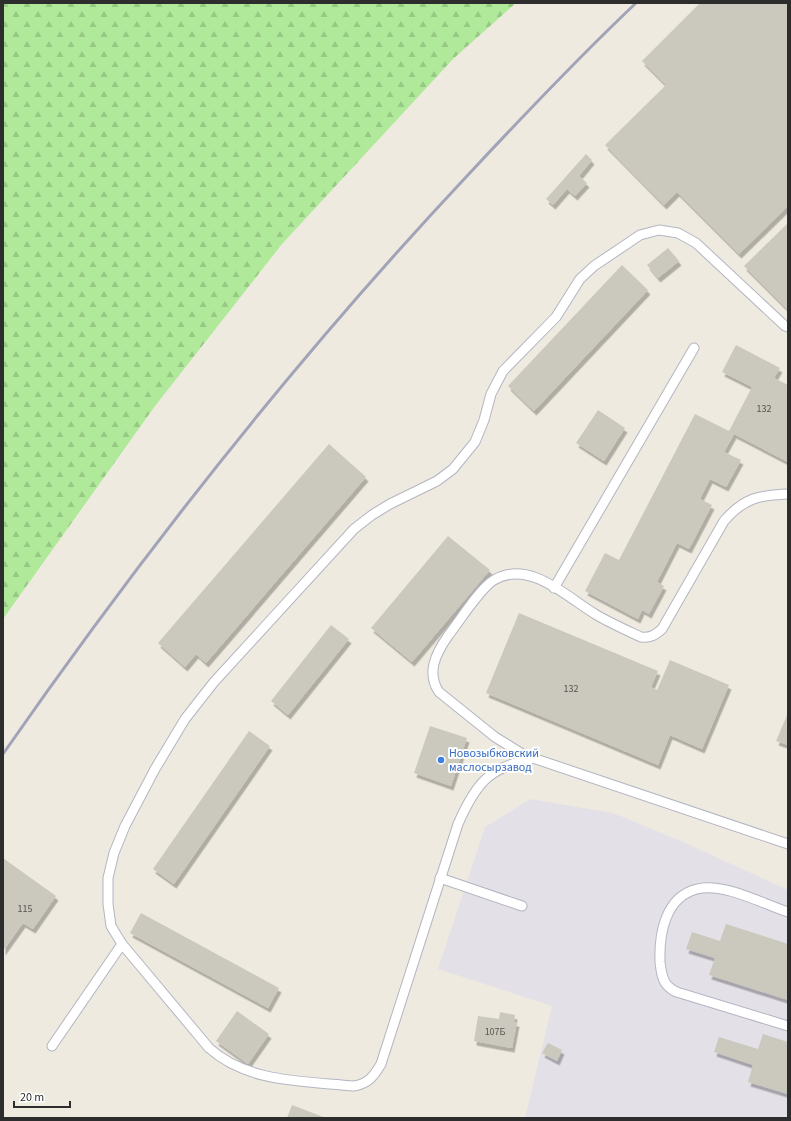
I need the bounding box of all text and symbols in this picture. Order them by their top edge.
house number: 132 [757,402,771,416]
house number: 132 [564,682,578,696]
place label: Новозыбковский маслосырзавод [449,745,539,776]
marker: Новозыбковский маслосырзавод [436,755,446,765]
house number: 115 [18,902,32,916]
house number: 107Б [485,1025,506,1039]
scale bar [14,1083,70,1109]
text: 20 m [20,1089,44,1106]

